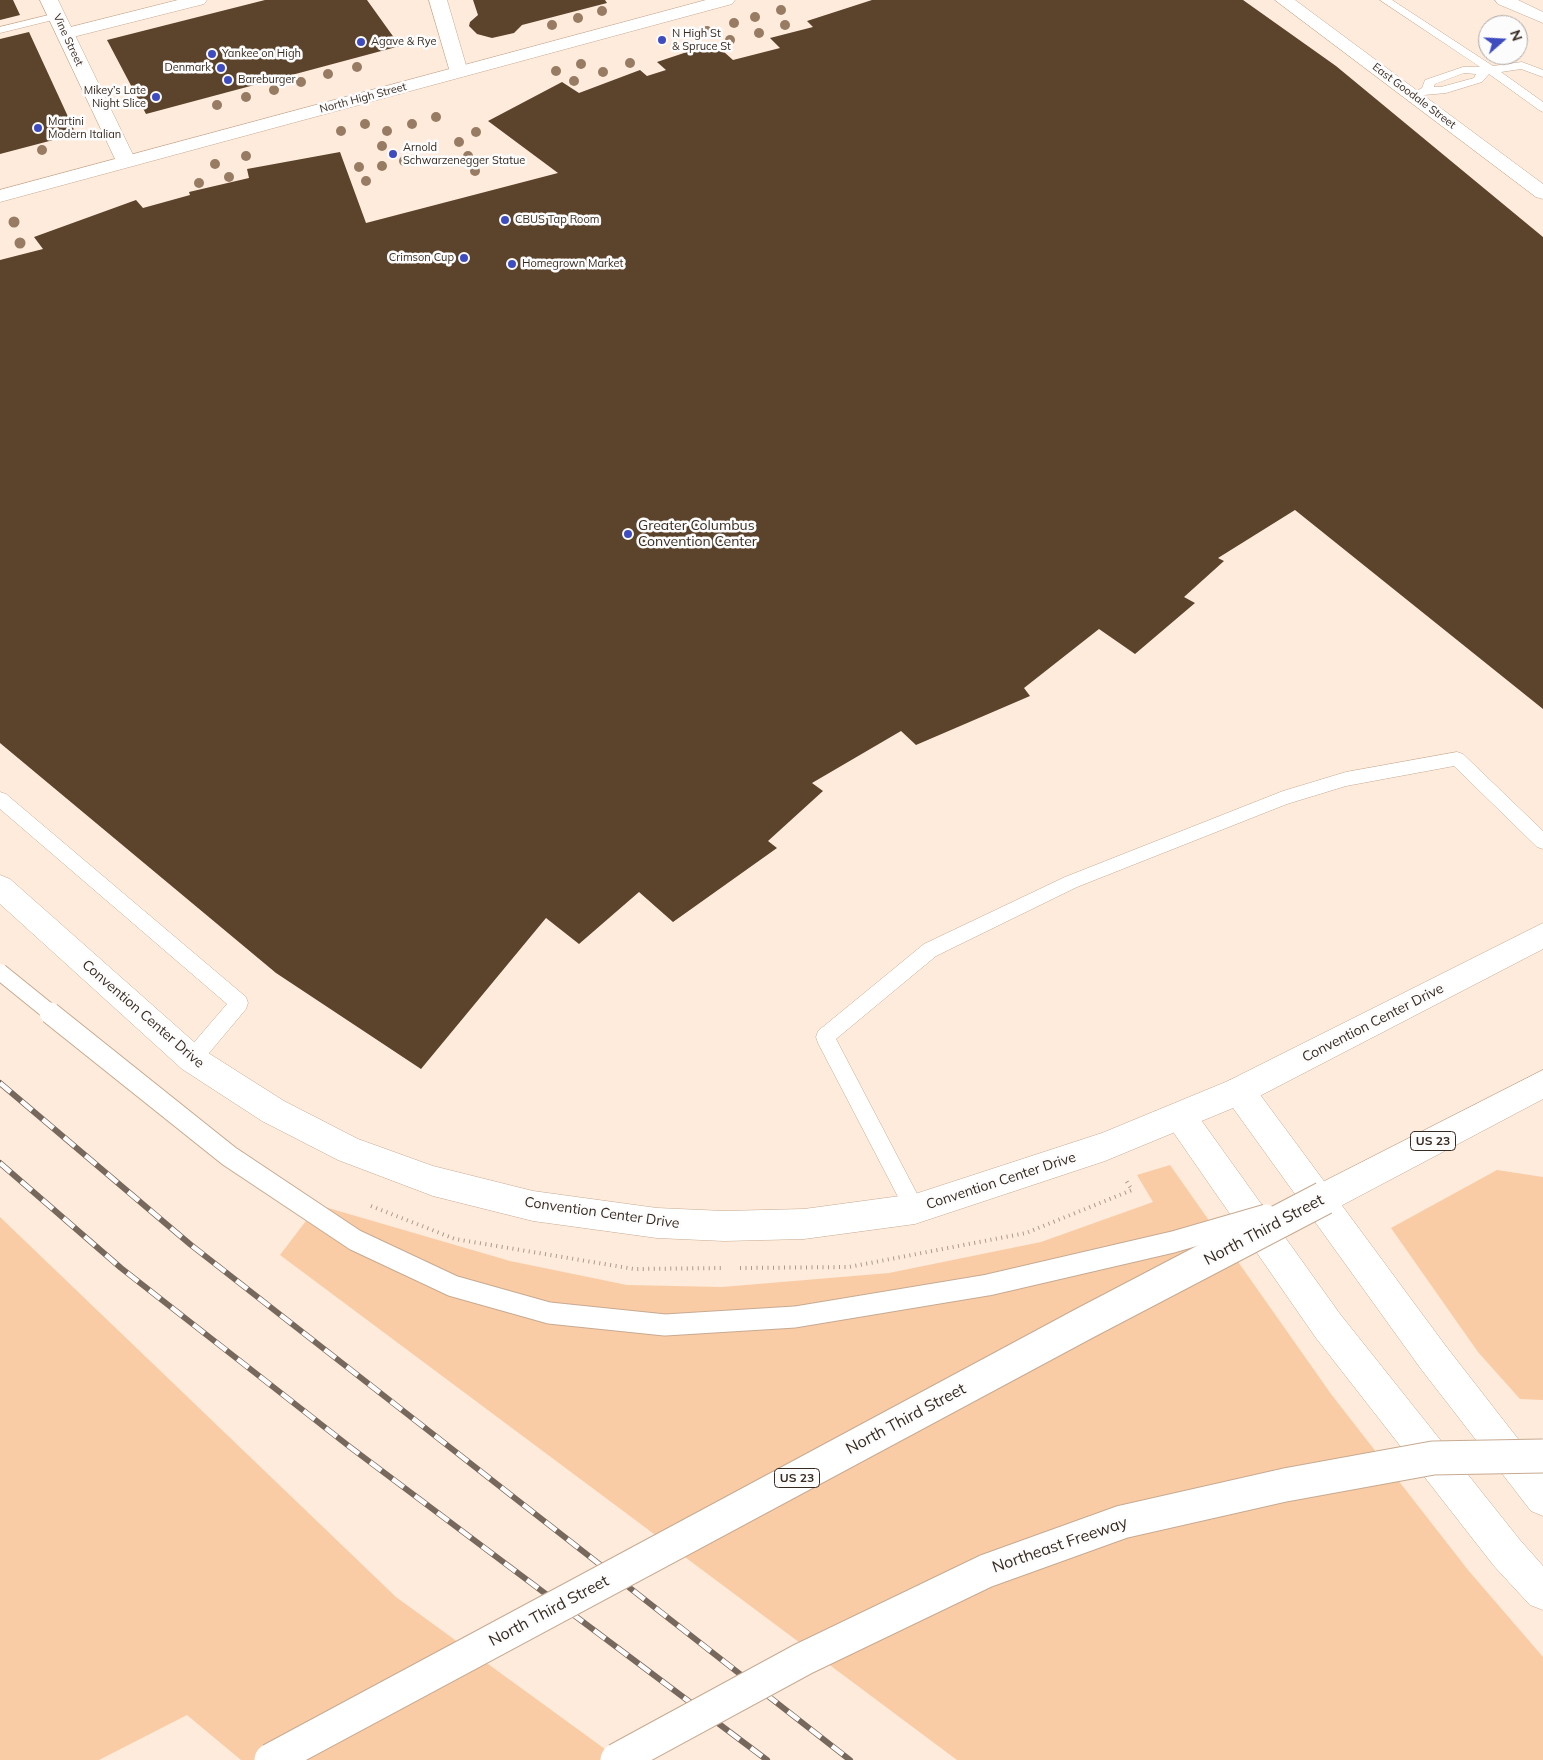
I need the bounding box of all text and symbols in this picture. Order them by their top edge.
street label: Vine Street [50,12,86,68]
north arrow [1478,15,1528,65]
place label: N High St & Spruce St [672,27,731,53]
text: N [1506,28,1526,43]
marker: N High St & Spruce St [656,34,668,46]
place label: Agave & Rye [371,35,436,49]
marker: Agave & Rye [355,36,367,48]
place label: Yankee on High [222,47,301,61]
marker: Yankee on High [206,48,218,60]
street label: East Goodale Street [1370,60,1458,132]
place label: Denmark [164,61,211,75]
marker: Denmark [215,62,227,74]
place label: Bareburger [238,73,295,87]
marker: Bareburger [222,74,234,86]
street label: North High Street [318,80,408,116]
place label: Mikey’s Late Night Slice [84,84,146,110]
marker: Mikey’s Late Night Slice [150,91,162,103]
place label: Martini Modern Italian [48,115,121,141]
marker: Martini Modern Italian [32,122,44,134]
place label: Arnold Schwarzenegger Statue [403,141,525,167]
marker: Arnold Schwarzenegger Statue [387,148,399,160]
place label: CBUS Tap Room [515,213,599,227]
marker: CBUS Tap Room [499,214,511,226]
place label: Crimson Cup [389,251,454,265]
marker: Crimson Cup [458,252,470,264]
place label: Homegrown Market [522,257,623,271]
marker: Homegrown Market [506,258,518,270]
place label: Greater Columbus Convention Center [638,518,757,550]
marker: Greater Columbus Convention Center [622,528,634,540]
street label: Convention Center Drive [78,956,208,1072]
street label: Convention Center Drive [1300,980,1446,1066]
road number: US 23 [1410,1132,1456,1150]
street label: Convention Center Drive [924,1149,1078,1213]
street label: North Third Street [1201,1190,1327,1270]
street label: Convention Center Drive [523,1194,681,1232]
street label: North Third Street [843,1379,969,1459]
road number: US 23 [774,1469,820,1488]
street label: Northeast Freeway [990,1513,1130,1577]
street label: North Third Street [486,1571,612,1651]

